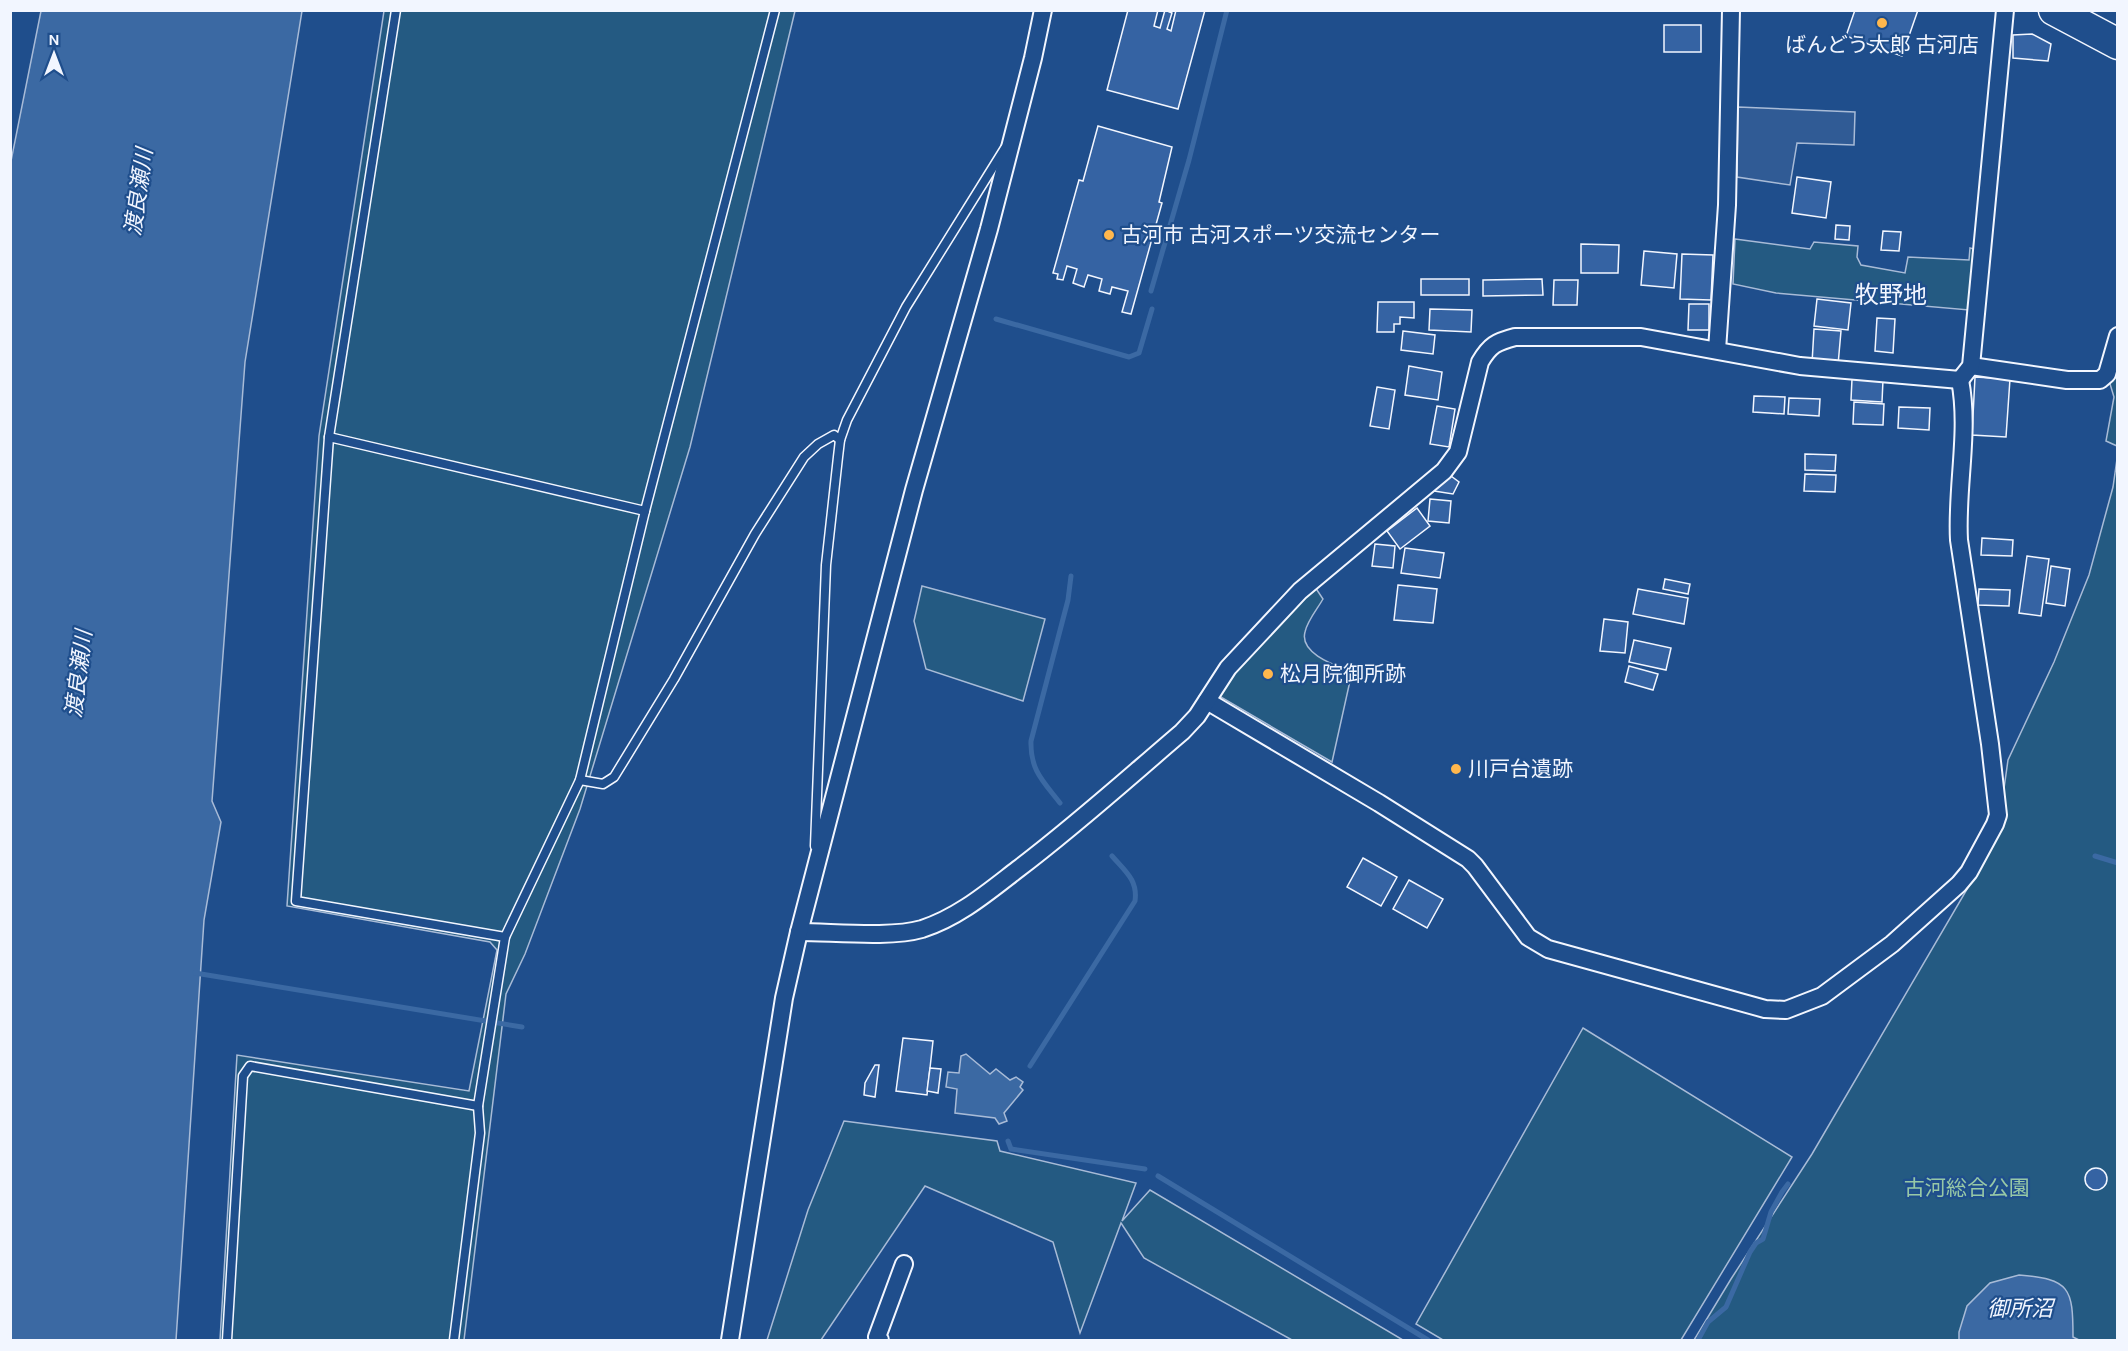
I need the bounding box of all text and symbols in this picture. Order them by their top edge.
marker: ばんどう太郎 古河店 [1875,16,1889,30]
north arrow [24,24,84,84]
text: N [48,30,60,49]
place label: ばんどう太郎 古河店 [1785,33,1979,57]
water label: 渡良瀬川 [120,145,158,237]
place label: 古河市 古河スポーツ交流センター [1121,223,1441,247]
marker: 古河市 古河スポーツ交流センター [1102,228,1116,242]
district label: 牧野地 [1855,281,1927,309]
water label: 渡良瀬川 [61,627,98,719]
place label: 松月院御所跡 [1280,662,1406,686]
marker: 松月院御所跡 [1261,667,1275,681]
place label: 川戸台遺跡 [1468,757,1573,781]
marker: 川戸台遺跡 [1449,762,1463,776]
park label: 古河総合公園 [1904,1176,2030,1200]
water label: 御所沼 [1987,1296,2056,1322]

